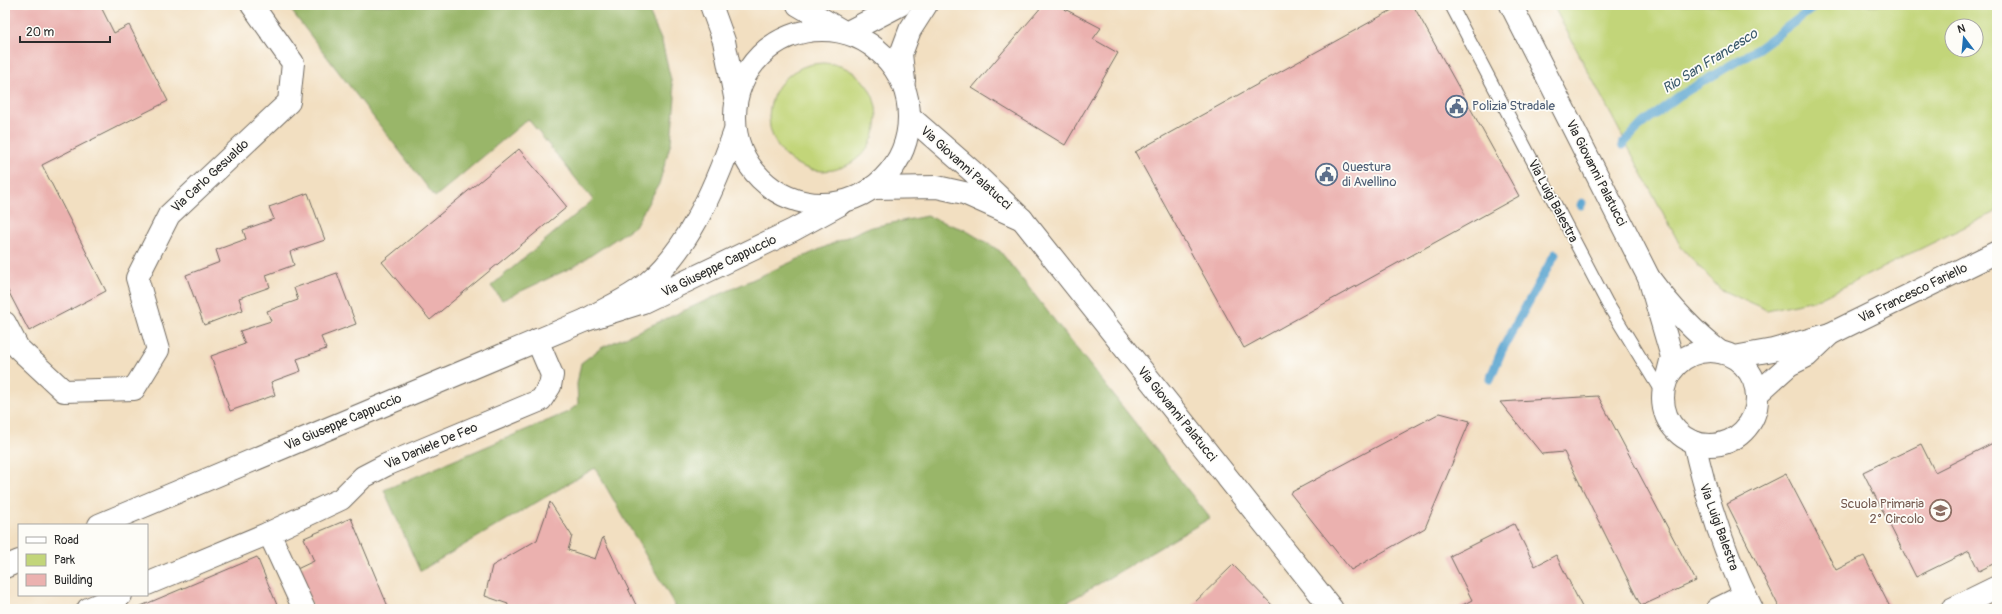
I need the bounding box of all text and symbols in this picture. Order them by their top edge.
scale bar [20,18,110,44]
north arrow [1944,18,1984,58]
text: N [1956,21,1967,36]
water label: Rio San Francesco [1659,24,1762,97]
text: 20 m [26,25,55,40]
public building icon: Polizia Stradale [1443,93,1469,119]
place label: Polizia Stradale [1472,98,1556,114]
street label: Via Giovanni Palatucci [1562,117,1630,229]
street label: Via Giovanni Palatucci [917,123,1015,213]
street label: Via Carlo Gesualdo [168,136,252,216]
street label: Via Luigi Balestra [1524,157,1582,245]
place label: Questura di Avellino [1342,159,1396,190]
public building icon: Questura di Avellino [1314,161,1340,187]
street label: Via Giuseppe Cappuccio [659,231,779,301]
street label: Via Francesco Fariello [1856,260,1970,326]
street label: Via Giovanni Palatucci [1134,364,1220,464]
street label: Via Giuseppe Cappuccio [282,390,404,454]
street label: Via Daniele De Feo [382,419,480,473]
street label: Via Luigi Balestra [1696,481,1742,573]
place label: Scuola Primaria 2° Circolo [1840,496,1924,527]
school or university icon: Scuola Primaria 2° Circolo [1927,498,1953,524]
legend [18,524,148,596]
text: Road [54,533,79,548]
text: Park [54,553,75,568]
text: Building [54,573,93,588]

